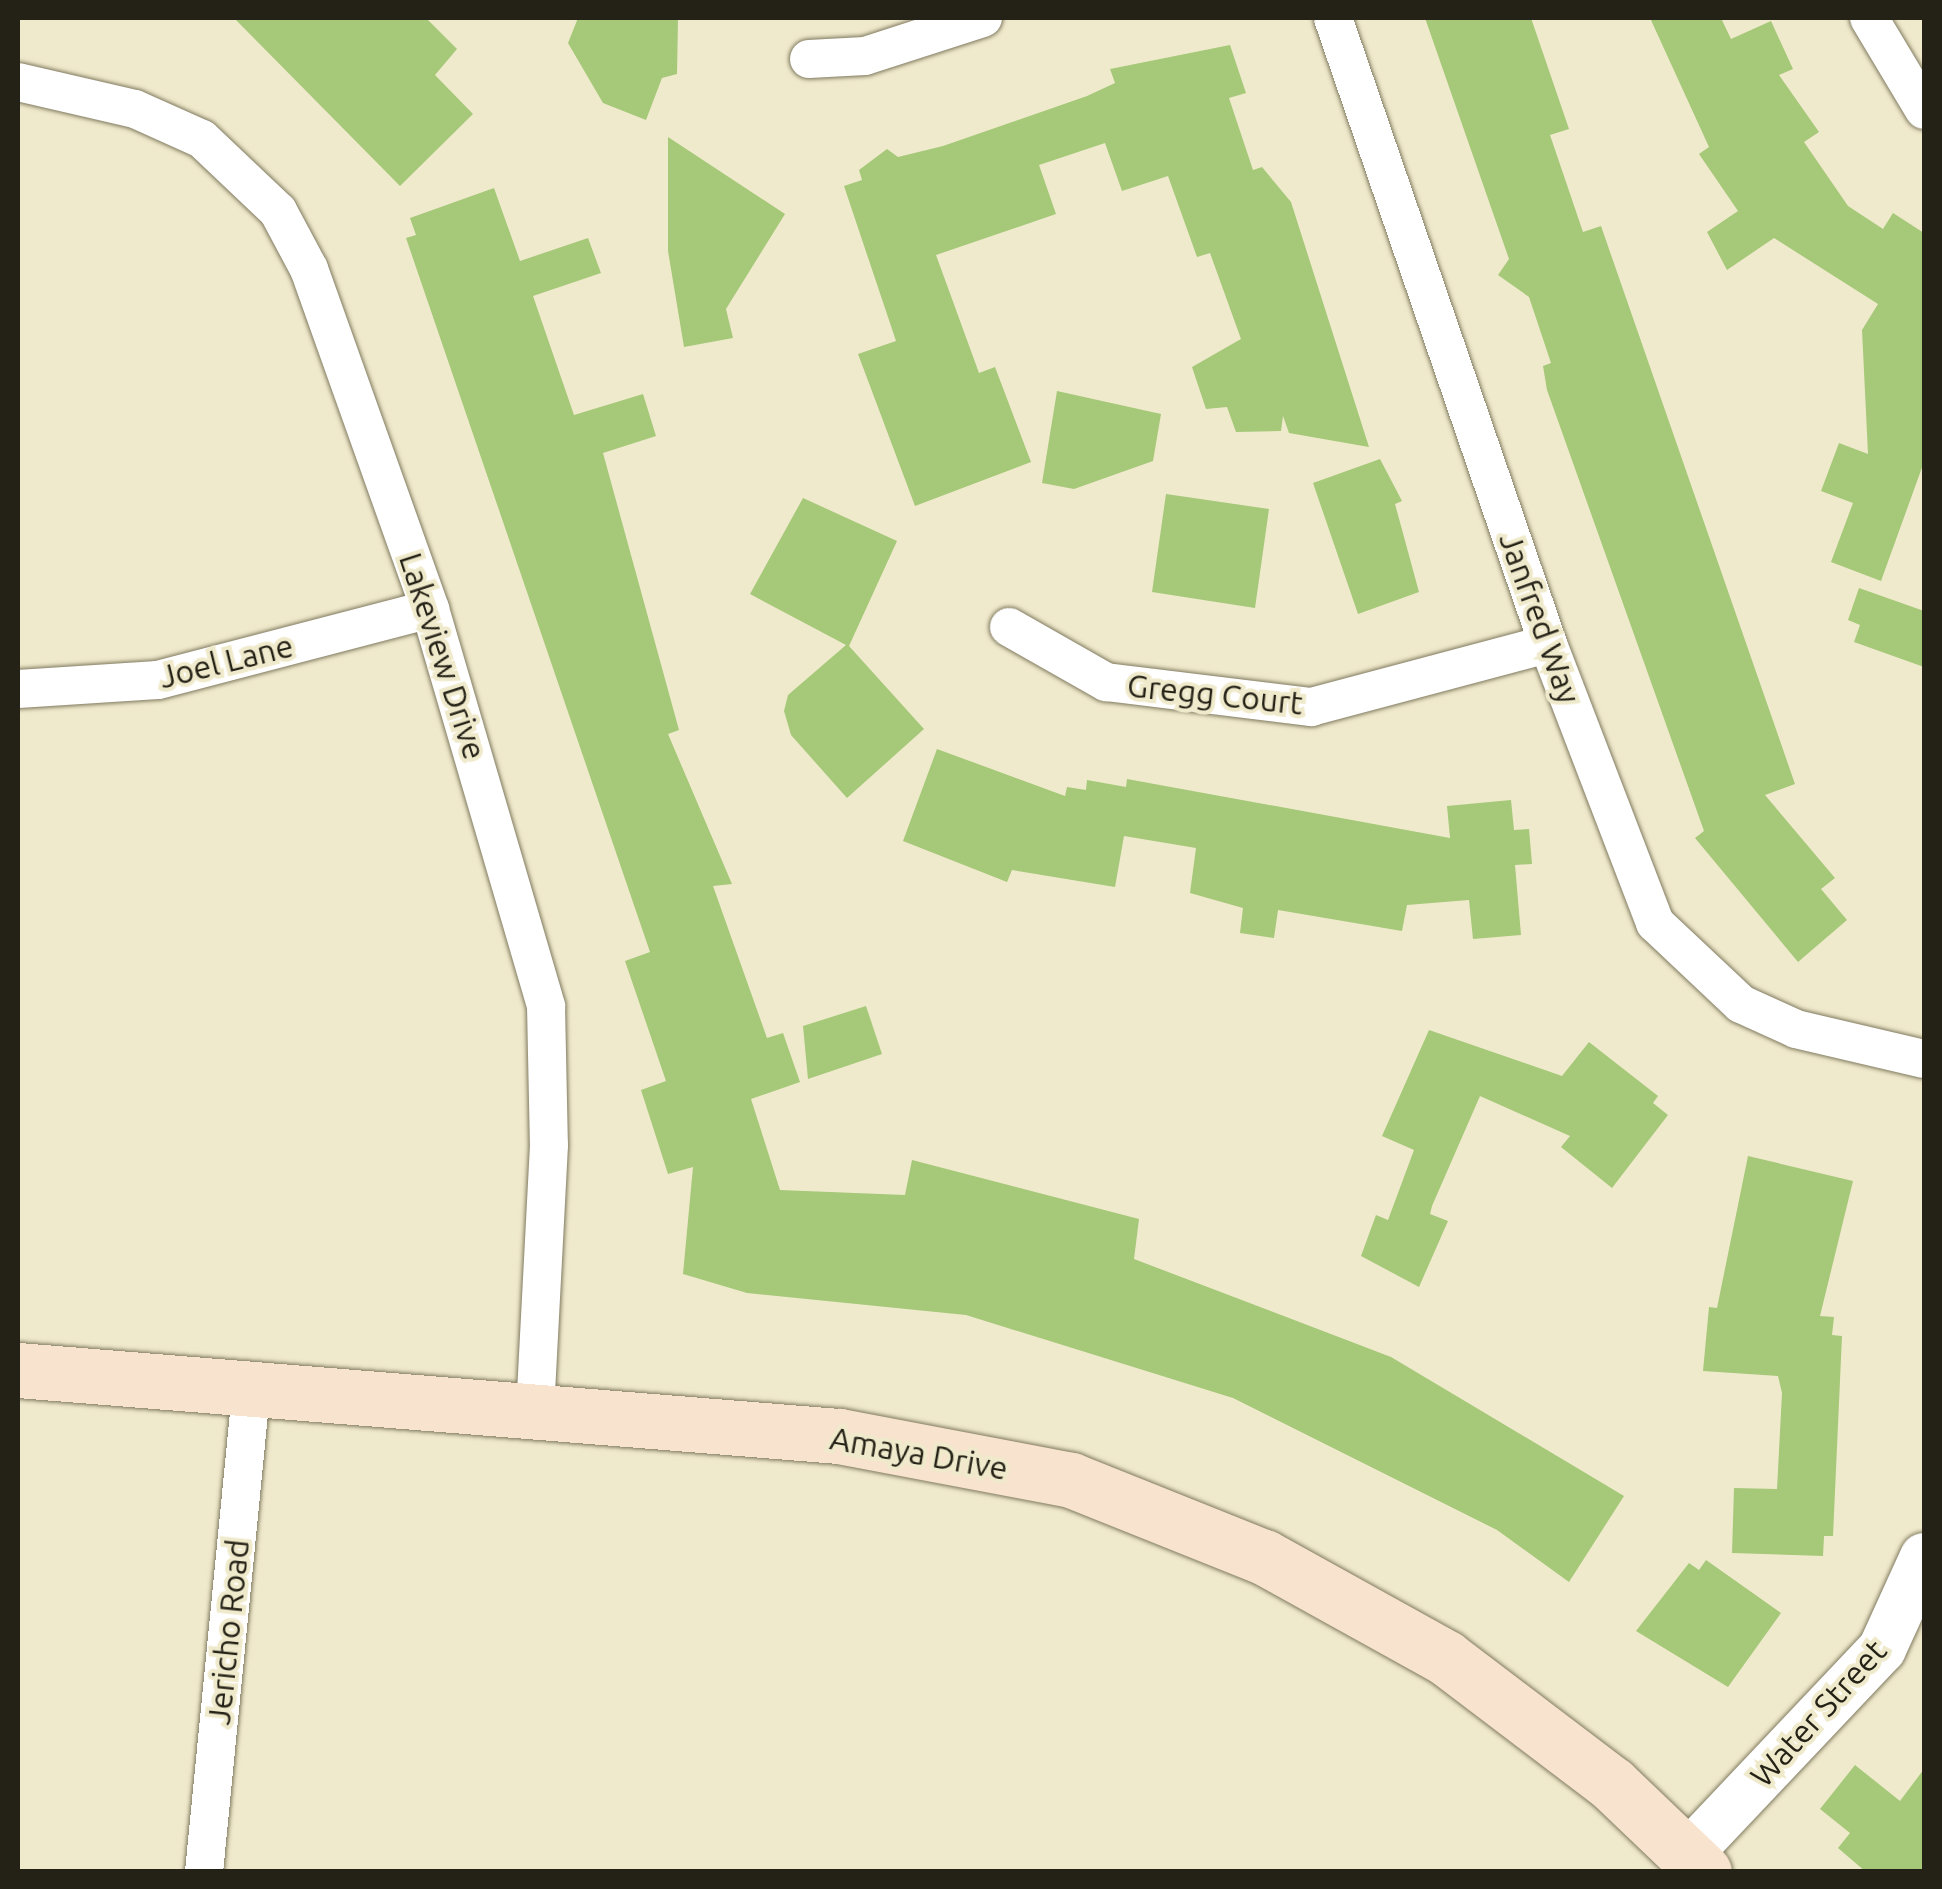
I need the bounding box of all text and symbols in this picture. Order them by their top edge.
street label: Janfred Way [1491,527,1589,709]
street label: Lakeview Drive [392,548,494,764]
street label: Joel Lane [155,626,297,696]
street label: Gregg Court [1125,666,1305,722]
street label: Amaya Drive [827,1418,1011,1488]
street label: Jericho Road [199,1537,257,1727]
street label: Water Street [1742,1632,1894,1794]

